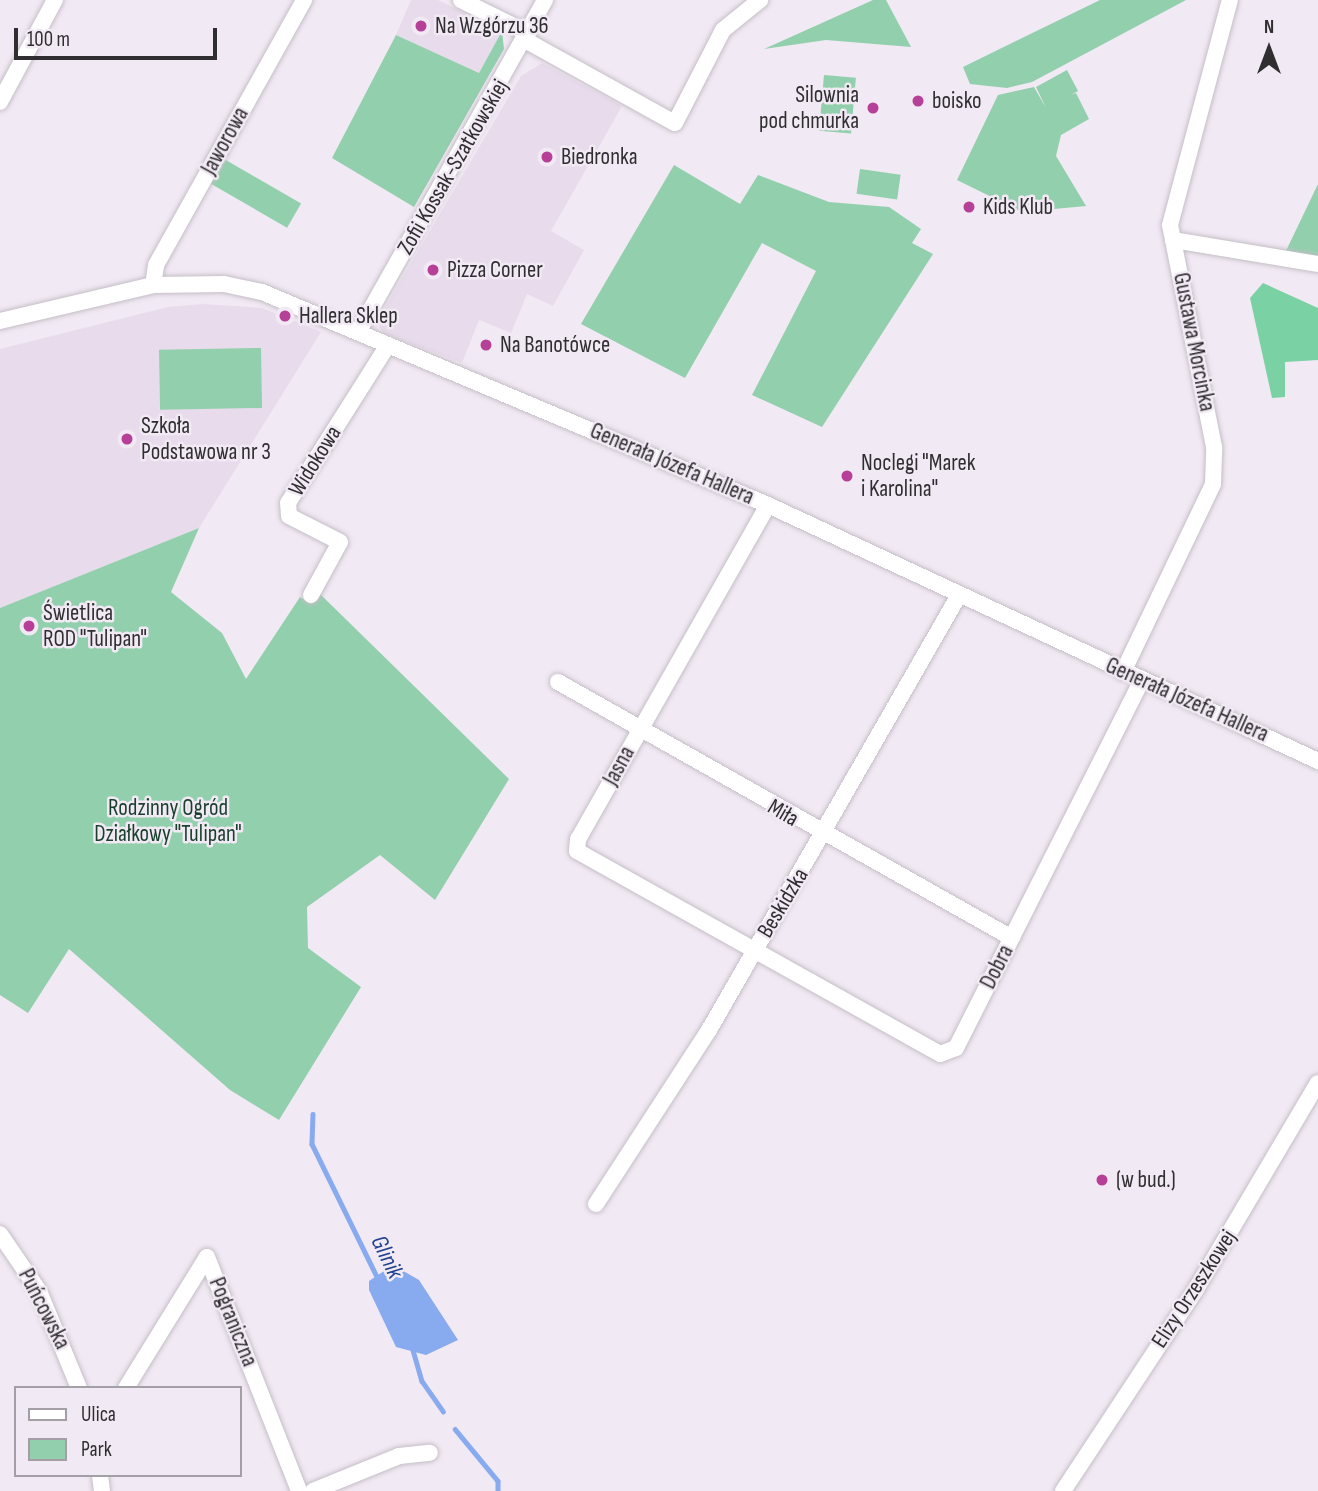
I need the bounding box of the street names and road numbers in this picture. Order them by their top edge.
street label: Zofii Kossak-Szatkowskiej [392,75,514,259]
street label: Jaworowa [195,102,255,180]
street label: Gustawa Morcinka [1167,270,1221,414]
street label: Generała Józefa Hallera [586,417,758,511]
street label: Widokowa [283,421,347,501]
street label: Generała Józefa Hallera [1101,652,1273,748]
street label: Jasna [597,742,641,790]
street label: Miła [763,793,803,833]
street label: Beskidzka [752,863,814,943]
street label: Dobra [974,940,1020,994]
street label: Elizy Orzeszkowej [1146,1225,1242,1353]
street label: Puńcowska [12,1264,76,1354]
street label: Pograniczna [203,1273,263,1371]

